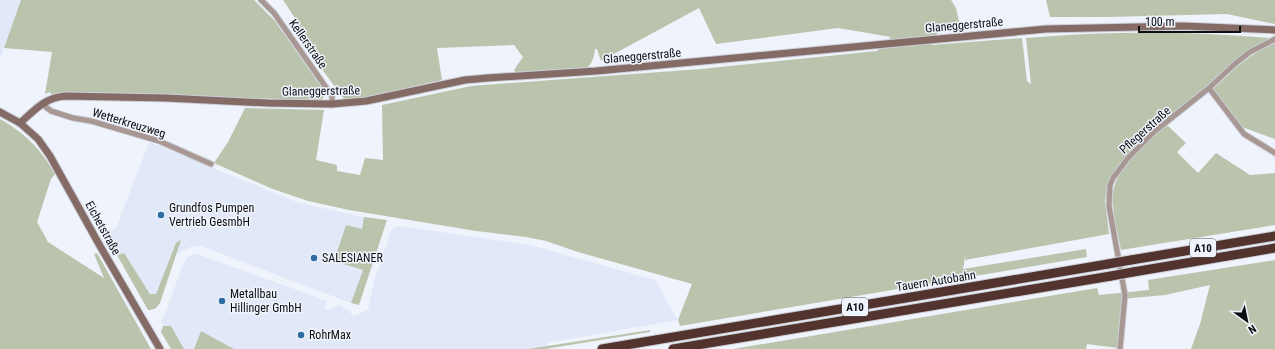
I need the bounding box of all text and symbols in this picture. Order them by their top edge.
scale bar [1139,8,1240,34]
street label: Glaneggerstraße [924,15,1004,35]
text: 100 m [1145,15,1175,29]
street label: Kellerstraße [286,17,330,72]
street label: Glaneggerstraße [602,46,682,66]
street label: Glaneggerstraße [282,83,361,99]
street label: Pflegerstraße [1117,103,1174,156]
street label: Wetterkreuzweg [91,105,167,141]
street label: Eichetstraße [82,199,124,258]
place label: Grundfos Pumpen Vertrieb GesmbH [169,201,254,229]
marker: Grundfos Pumpen Vertrieb GesmbH [156,210,166,220]
road number: A10 [1190,239,1216,257]
place label: SALESIANER [322,251,383,265]
marker: SALESIANER [309,253,319,263]
street label: Tauern Autobahn [895,268,977,294]
place label: Metallbau Hillinger GmbH [230,287,302,315]
marker: Metallbau Hillinger GmbH [217,296,227,306]
road number: A10 [842,298,868,316]
north arrow [1227,301,1267,341]
text: N [1246,322,1259,336]
place label: RohrMax [309,328,351,342]
marker: RohrMax [296,330,306,340]

